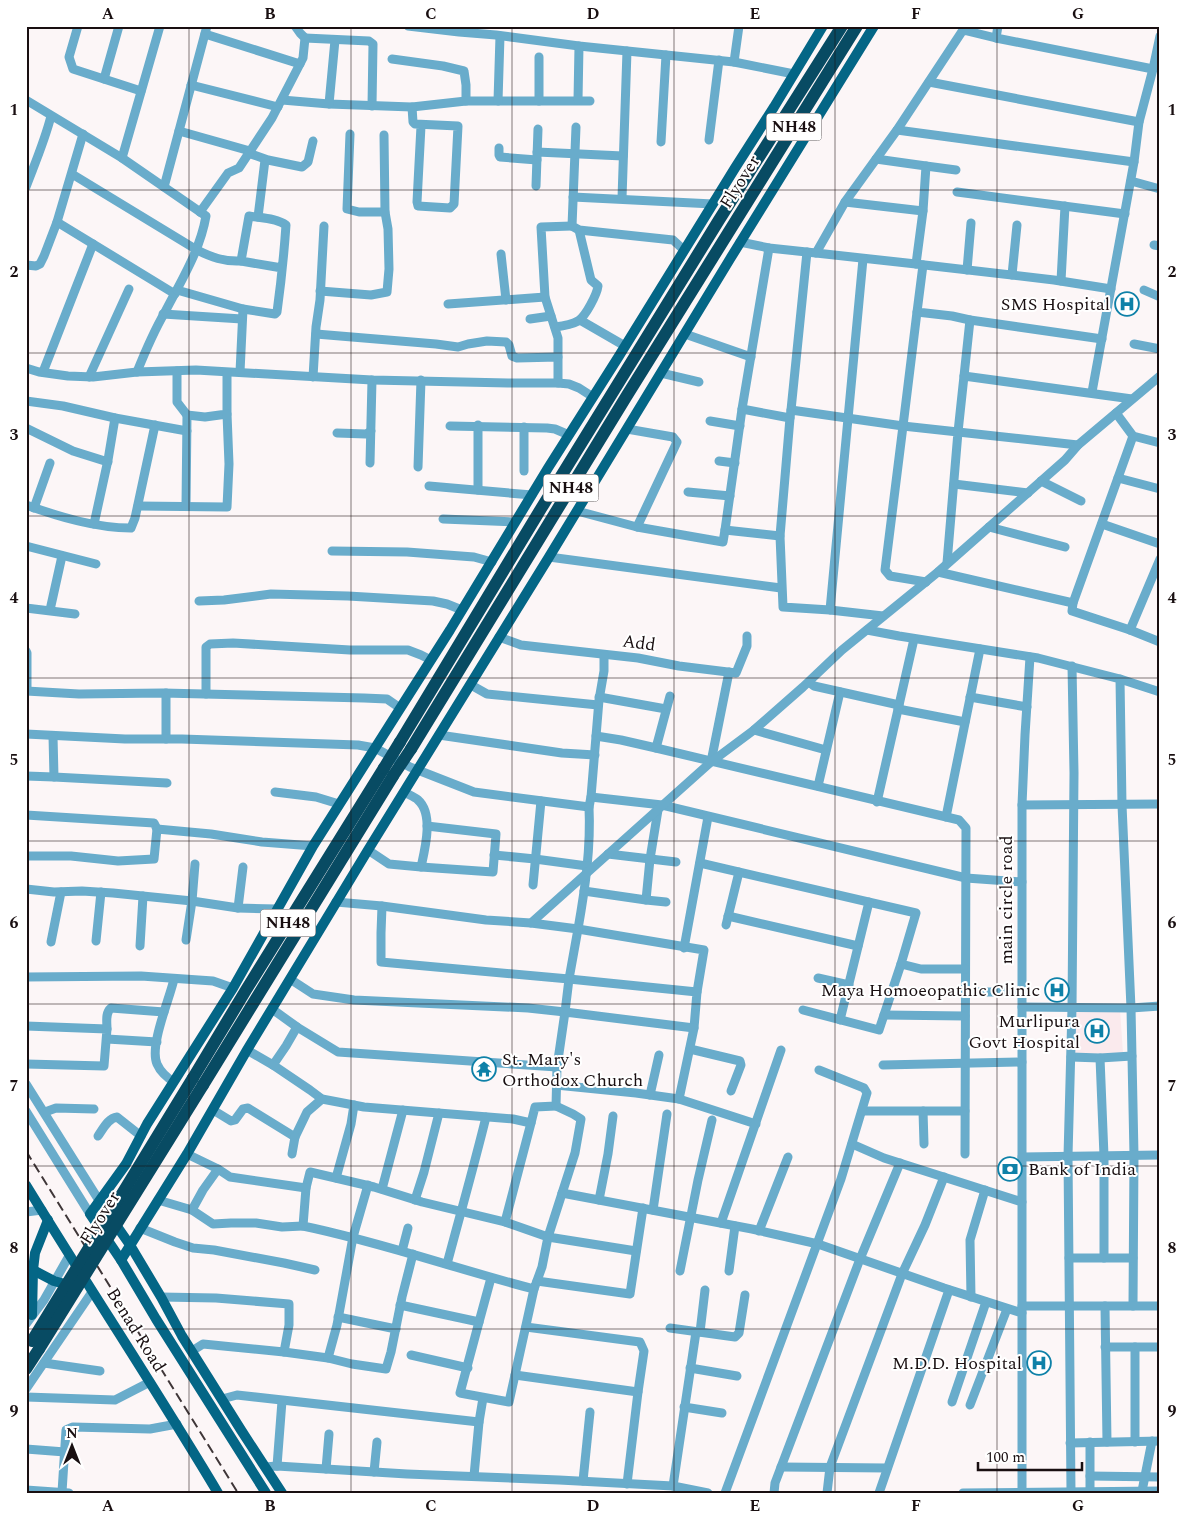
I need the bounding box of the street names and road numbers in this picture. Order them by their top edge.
road number: NH48 [766,114,822,140]
street label: Flyover [713,150,767,214]
road number: NH48 [544,474,598,502]
street label: Add [621,627,657,659]
street label: main circle road [993,835,1020,965]
road number: NH48 [260,910,316,936]
street label: Flyover [73,1186,127,1250]
street label: Benad Road [99,1283,173,1377]

